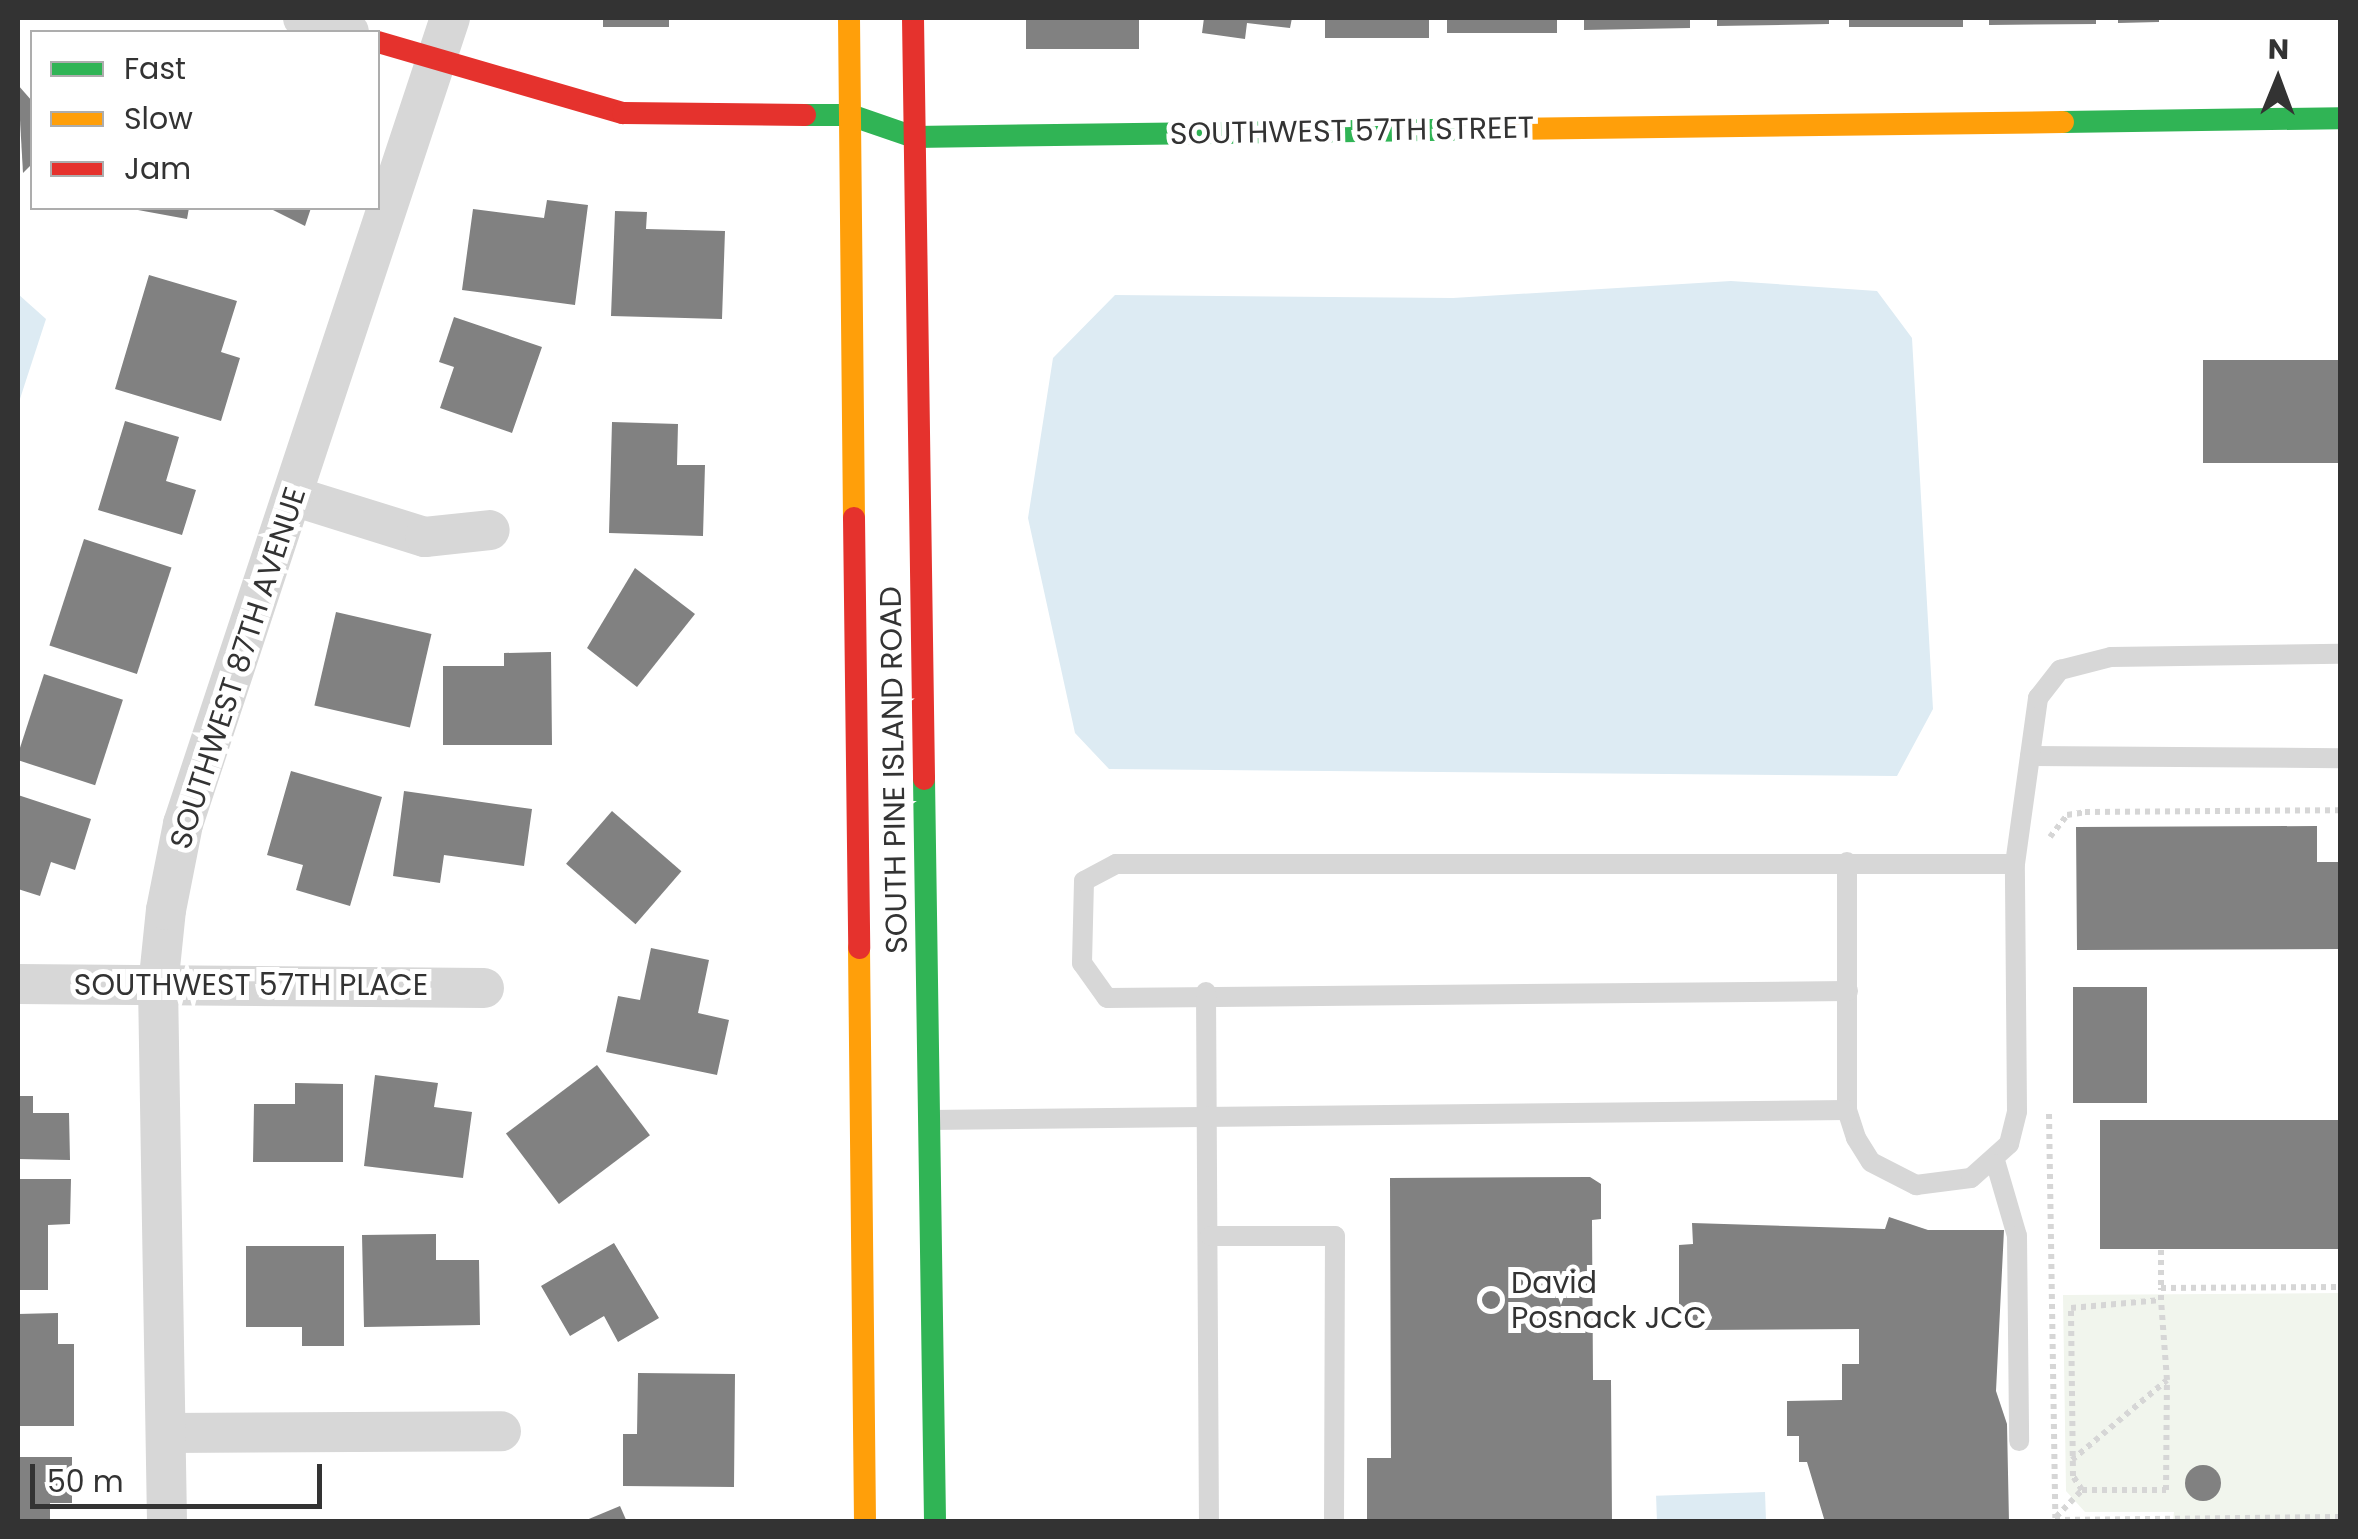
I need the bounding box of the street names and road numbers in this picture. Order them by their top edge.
street label: SOUTHWEST 57TH STREET [1170,110,1534,152]
street label: SOUTHWEST 87TH AVENUE [162,483,314,853]
street label: SOUTH PINE ISLAND ROAD [873,586,915,954]
street label: SOUTHWEST 57TH PLACE [74,967,428,1003]

